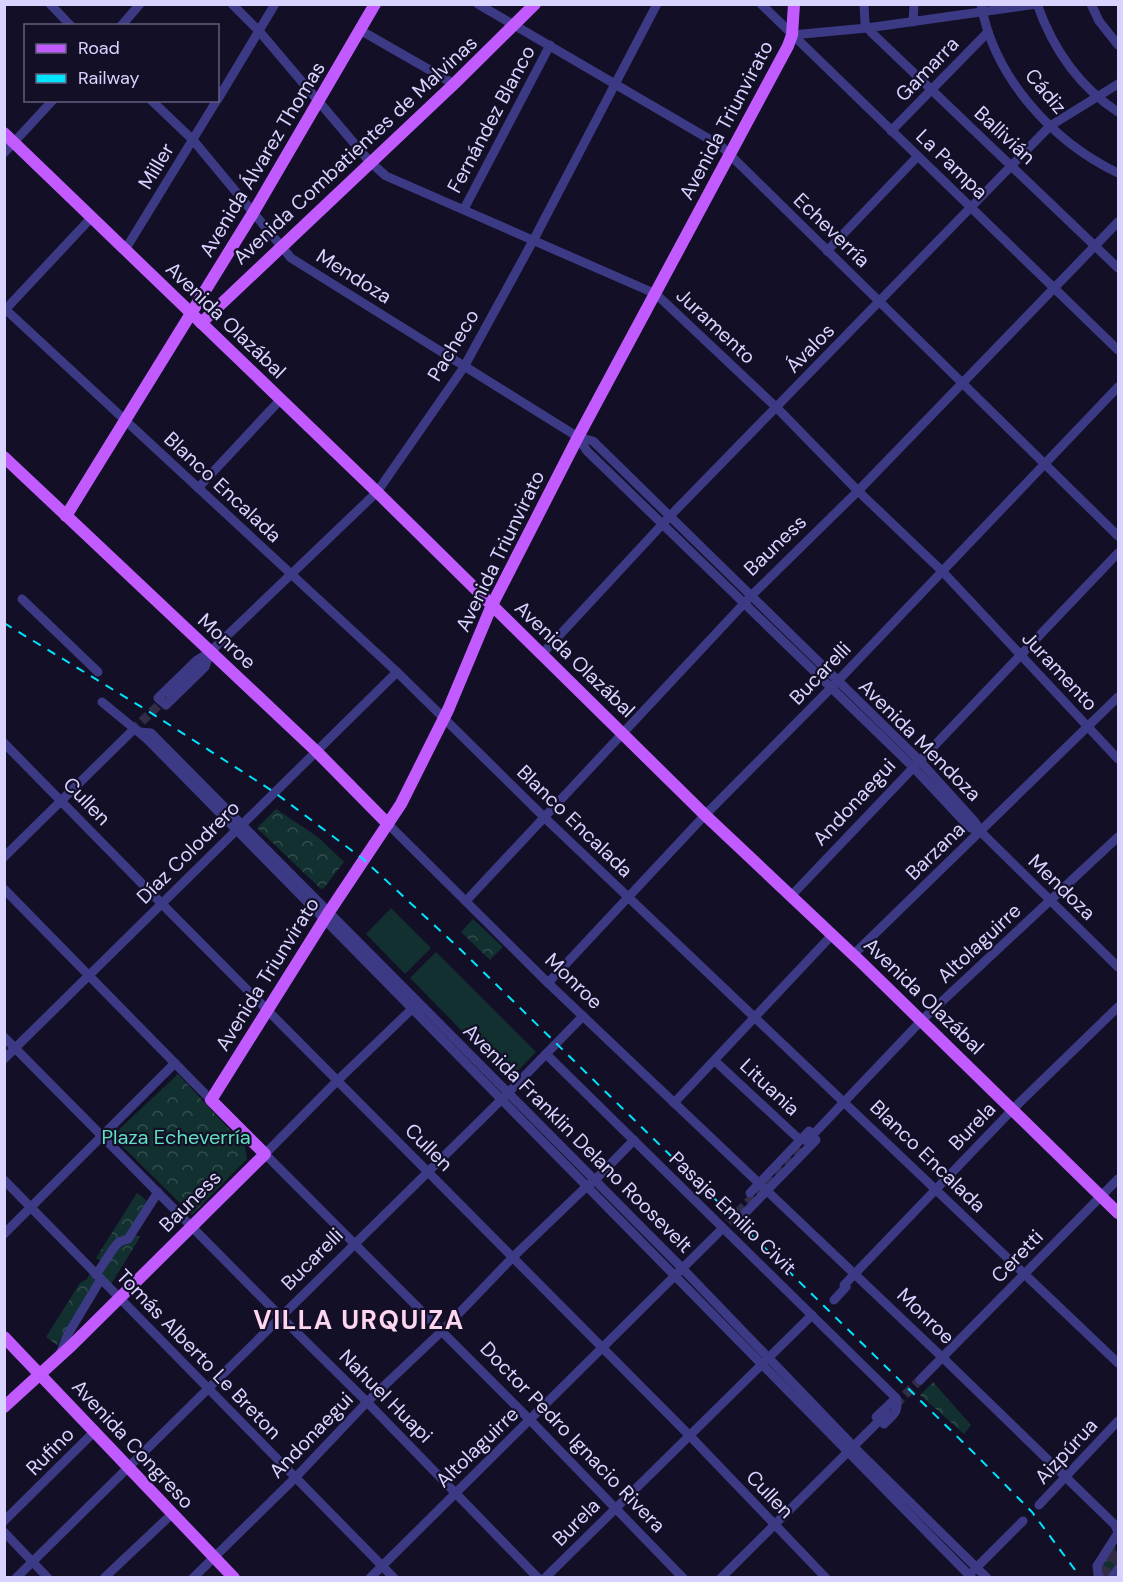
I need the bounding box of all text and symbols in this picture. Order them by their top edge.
legend [24,24,219,102]
street label: Avenida Combatientes de Malvinas [227,30,483,270]
street label: Gamarra [890,31,964,107]
text: Road [78,36,120,60]
street label: Avenida Triunvirato [673,36,779,204]
street label: Fernández Blanco [441,41,541,197]
street label: Avenida Álvarez Thomas [193,57,331,261]
street label: Cádiz [1019,63,1073,119]
text: Railway [78,66,140,90]
street label: Ballivián [969,100,1041,170]
street label: La Pampa [911,123,993,205]
street label: Miller [132,138,180,194]
street label: Echeverría [788,187,876,273]
street label: Mendoza [311,243,397,309]
street label: Avenida Olazábal [160,256,292,384]
street label: Juramento [671,282,761,370]
street label: Pacheco [421,304,485,386]
street label: Ávalos [780,318,840,378]
street label: Blanco Encalada [159,426,287,548]
street label: Avenida Triunvirato [450,466,550,636]
street label: Bauness [738,509,812,581]
street label: Avenida Olazábal [509,595,641,723]
street label: Monroe [192,607,262,675]
street label: Juramento [1016,626,1104,716]
street label: Bucarelli [784,636,856,710]
street label: Avenida Mendoza [853,673,987,807]
street label: Andonaegui [807,753,901,851]
street label: Blanco Encalada [512,759,638,883]
street label: Cullen [58,771,116,831]
street label: Díaz Colodrero [131,795,245,909]
street label: Barzana [900,816,970,886]
street label: Mendoza [1023,848,1101,926]
street label: Avenida Triunvirato [209,892,325,1056]
street label: Altolaguirre [931,897,1027,989]
street label: Avenida Olazábal [858,932,990,1060]
street label: Monroe [540,947,608,1015]
street label: Avenida Franklin Delano Roosevelt [458,1018,698,1258]
street label: Lituania [735,1053,805,1121]
street label: Blanco Encalada [865,1094,991,1218]
street label: Burela [943,1096,1001,1156]
street label: Cullen [399,1117,459,1177]
park label: Plaza Echeverría [101,1124,251,1150]
street label: Pasaje Emilio Civit [664,1146,802,1281]
street label: Bauness [153,1164,227,1238]
street label: Bucarelli [275,1222,349,1296]
street label: Ceretti [985,1224,1049,1288]
street label: Tomás Alberto Le Breton [111,1263,287,1445]
street label: Monroe [892,1282,960,1350]
district label: VILLA URQUIZA [253,1303,465,1337]
street label: Doctor Pedro Ignacio Rivera [475,1336,671,1538]
street label: Nahuel Huapi [334,1344,438,1448]
street label: Avenida Congreso [66,1374,200,1514]
street label: Andonaegui [263,1386,359,1484]
street label: Altolaguirre [430,1401,524,1493]
street label: Aizpúrua [1029,1413,1103,1489]
street label: Rufino [20,1421,80,1481]
street label: Cullen [741,1464,799,1524]
street label: Burela [547,1493,605,1551]

